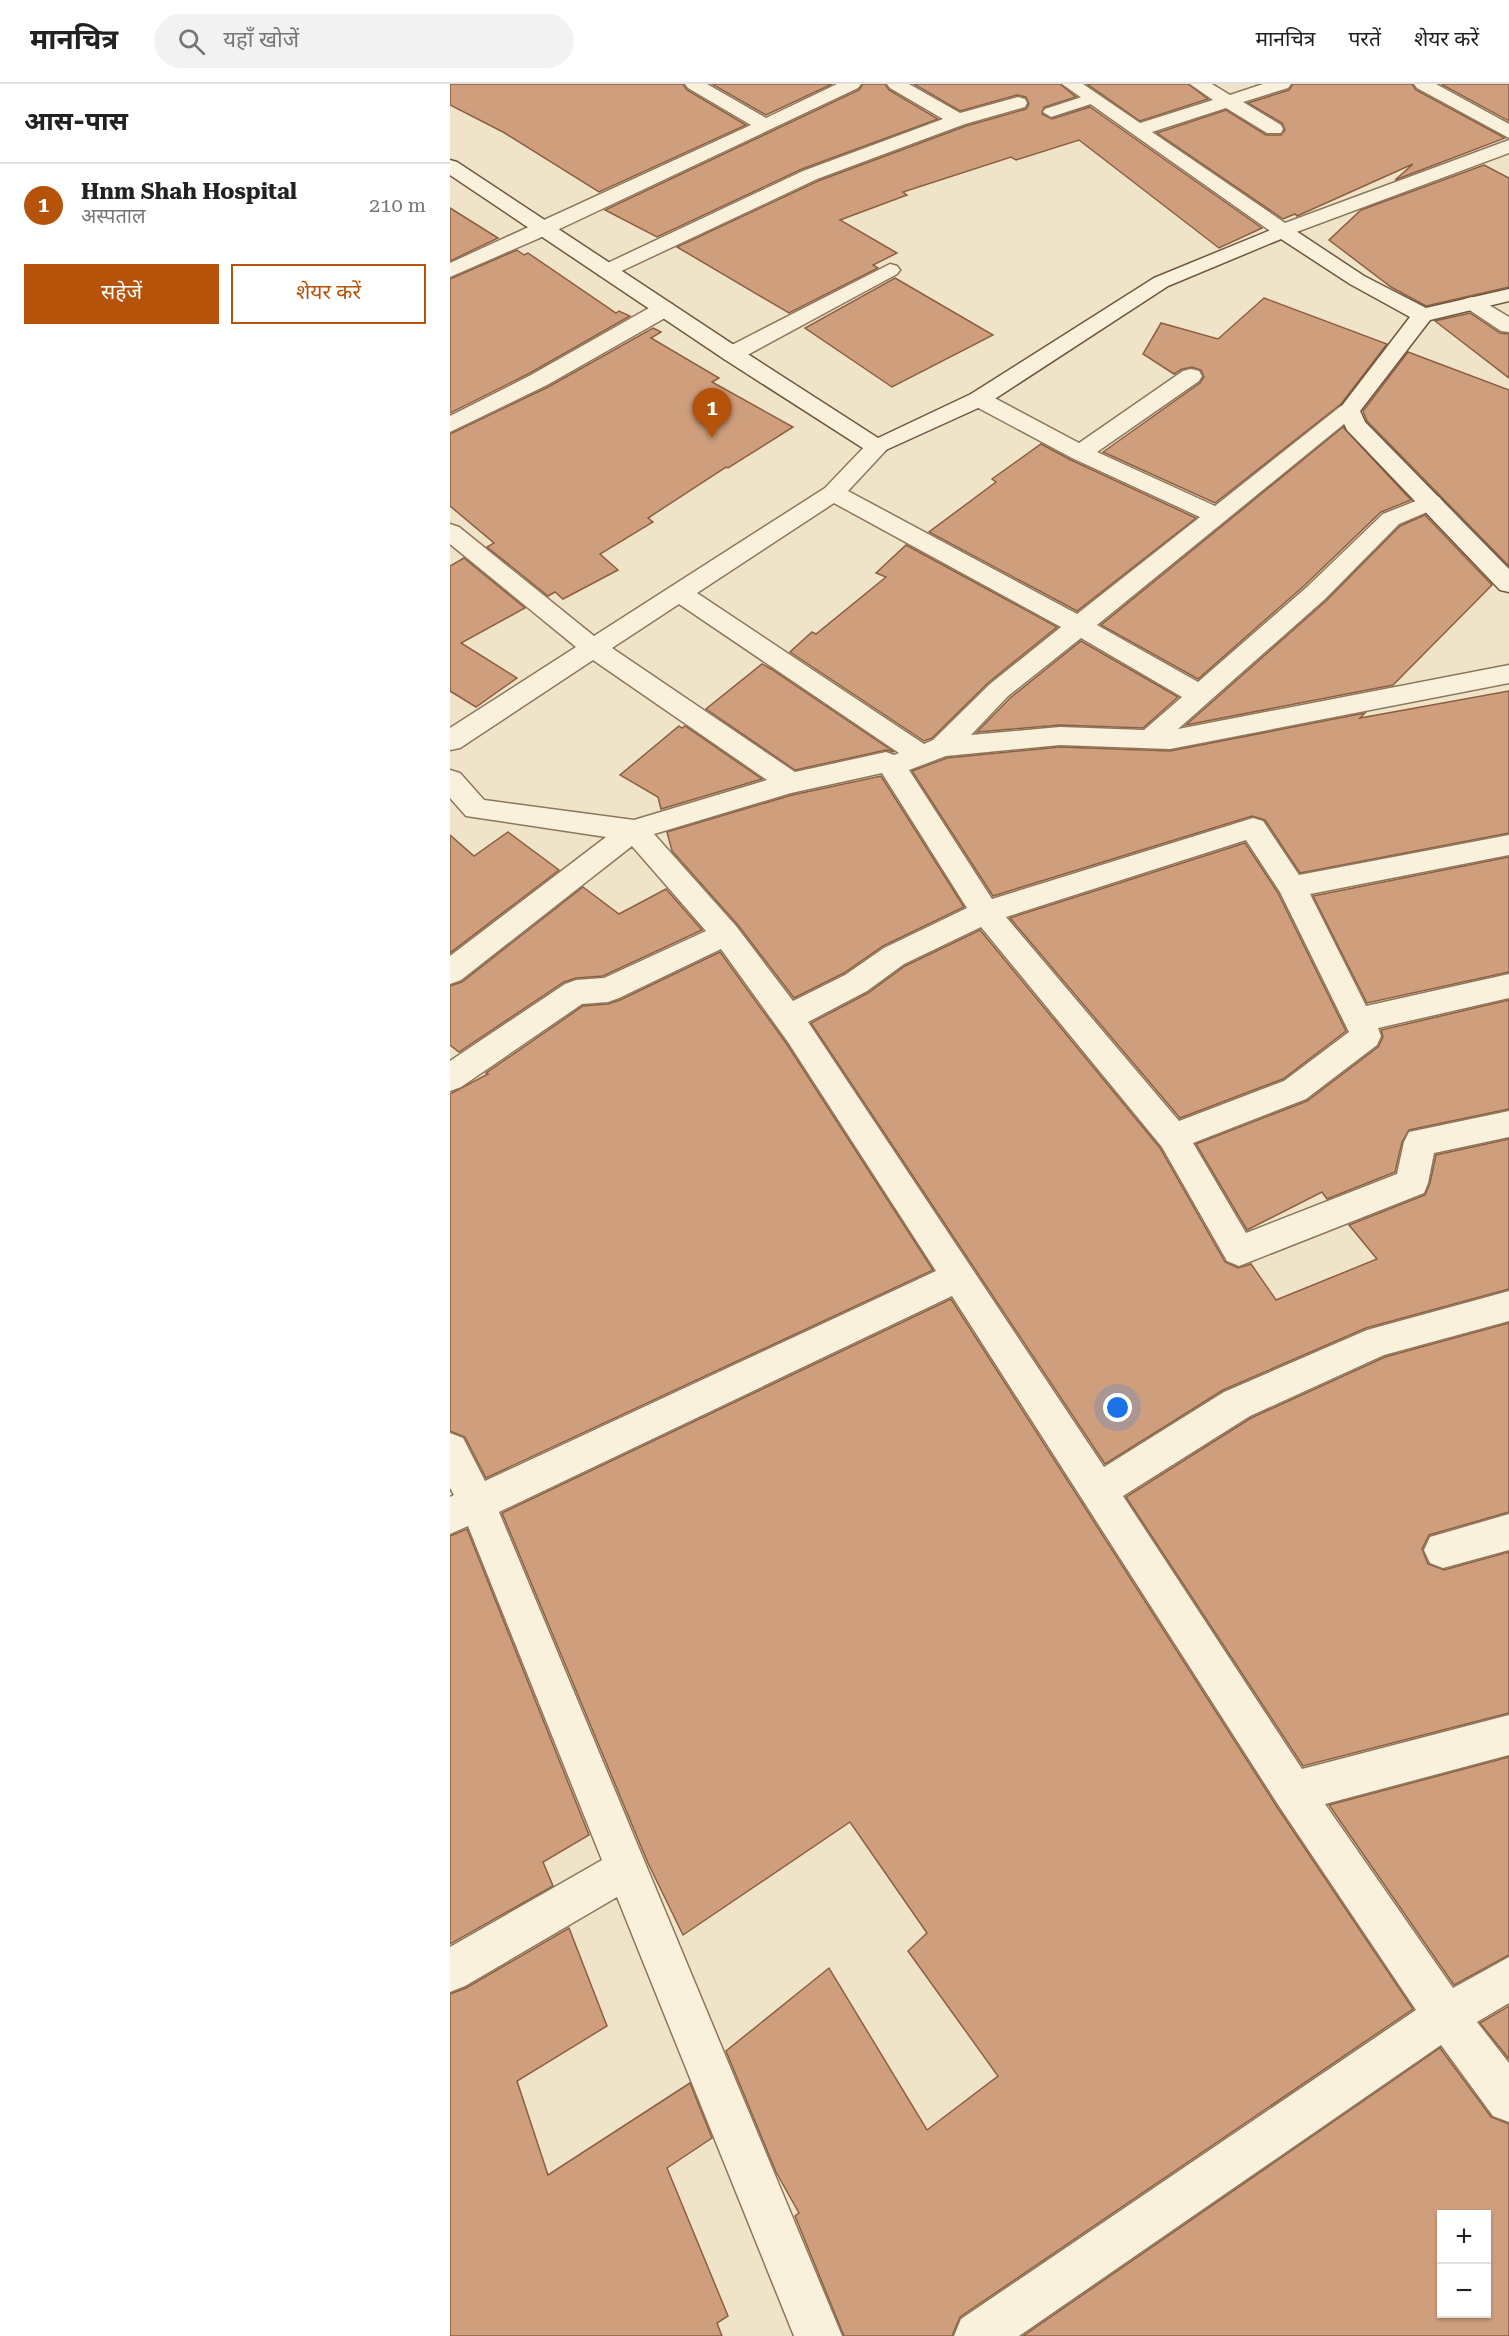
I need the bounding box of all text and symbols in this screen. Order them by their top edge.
search box [154,14,574,68]
text: मानचित्र [30,23,118,56]
icon: search [175,25,208,58]
text: यहाँ खोजें [223,27,299,52]
text: मानचित्र [1255,27,1315,51]
text: परतें [1348,27,1381,51]
text: शेयर करें [1414,27,1479,51]
text: आस-पास [24,106,128,136]
text: Hnm Shah Hospital [81,179,297,204]
text: 1 [38,193,49,217]
text: 210 m [369,193,426,217]
text: अस्पताल [81,204,146,228]
button: सहेजें [24,264,219,324]
button: शेयर करें [231,264,426,324]
pin: 1 [692,388,732,438]
your location [1103,1393,1132,1422]
map controls [1437,2210,1491,2318]
button: + [1437,2210,1491,2264]
button: − [1437,2264,1491,2318]

